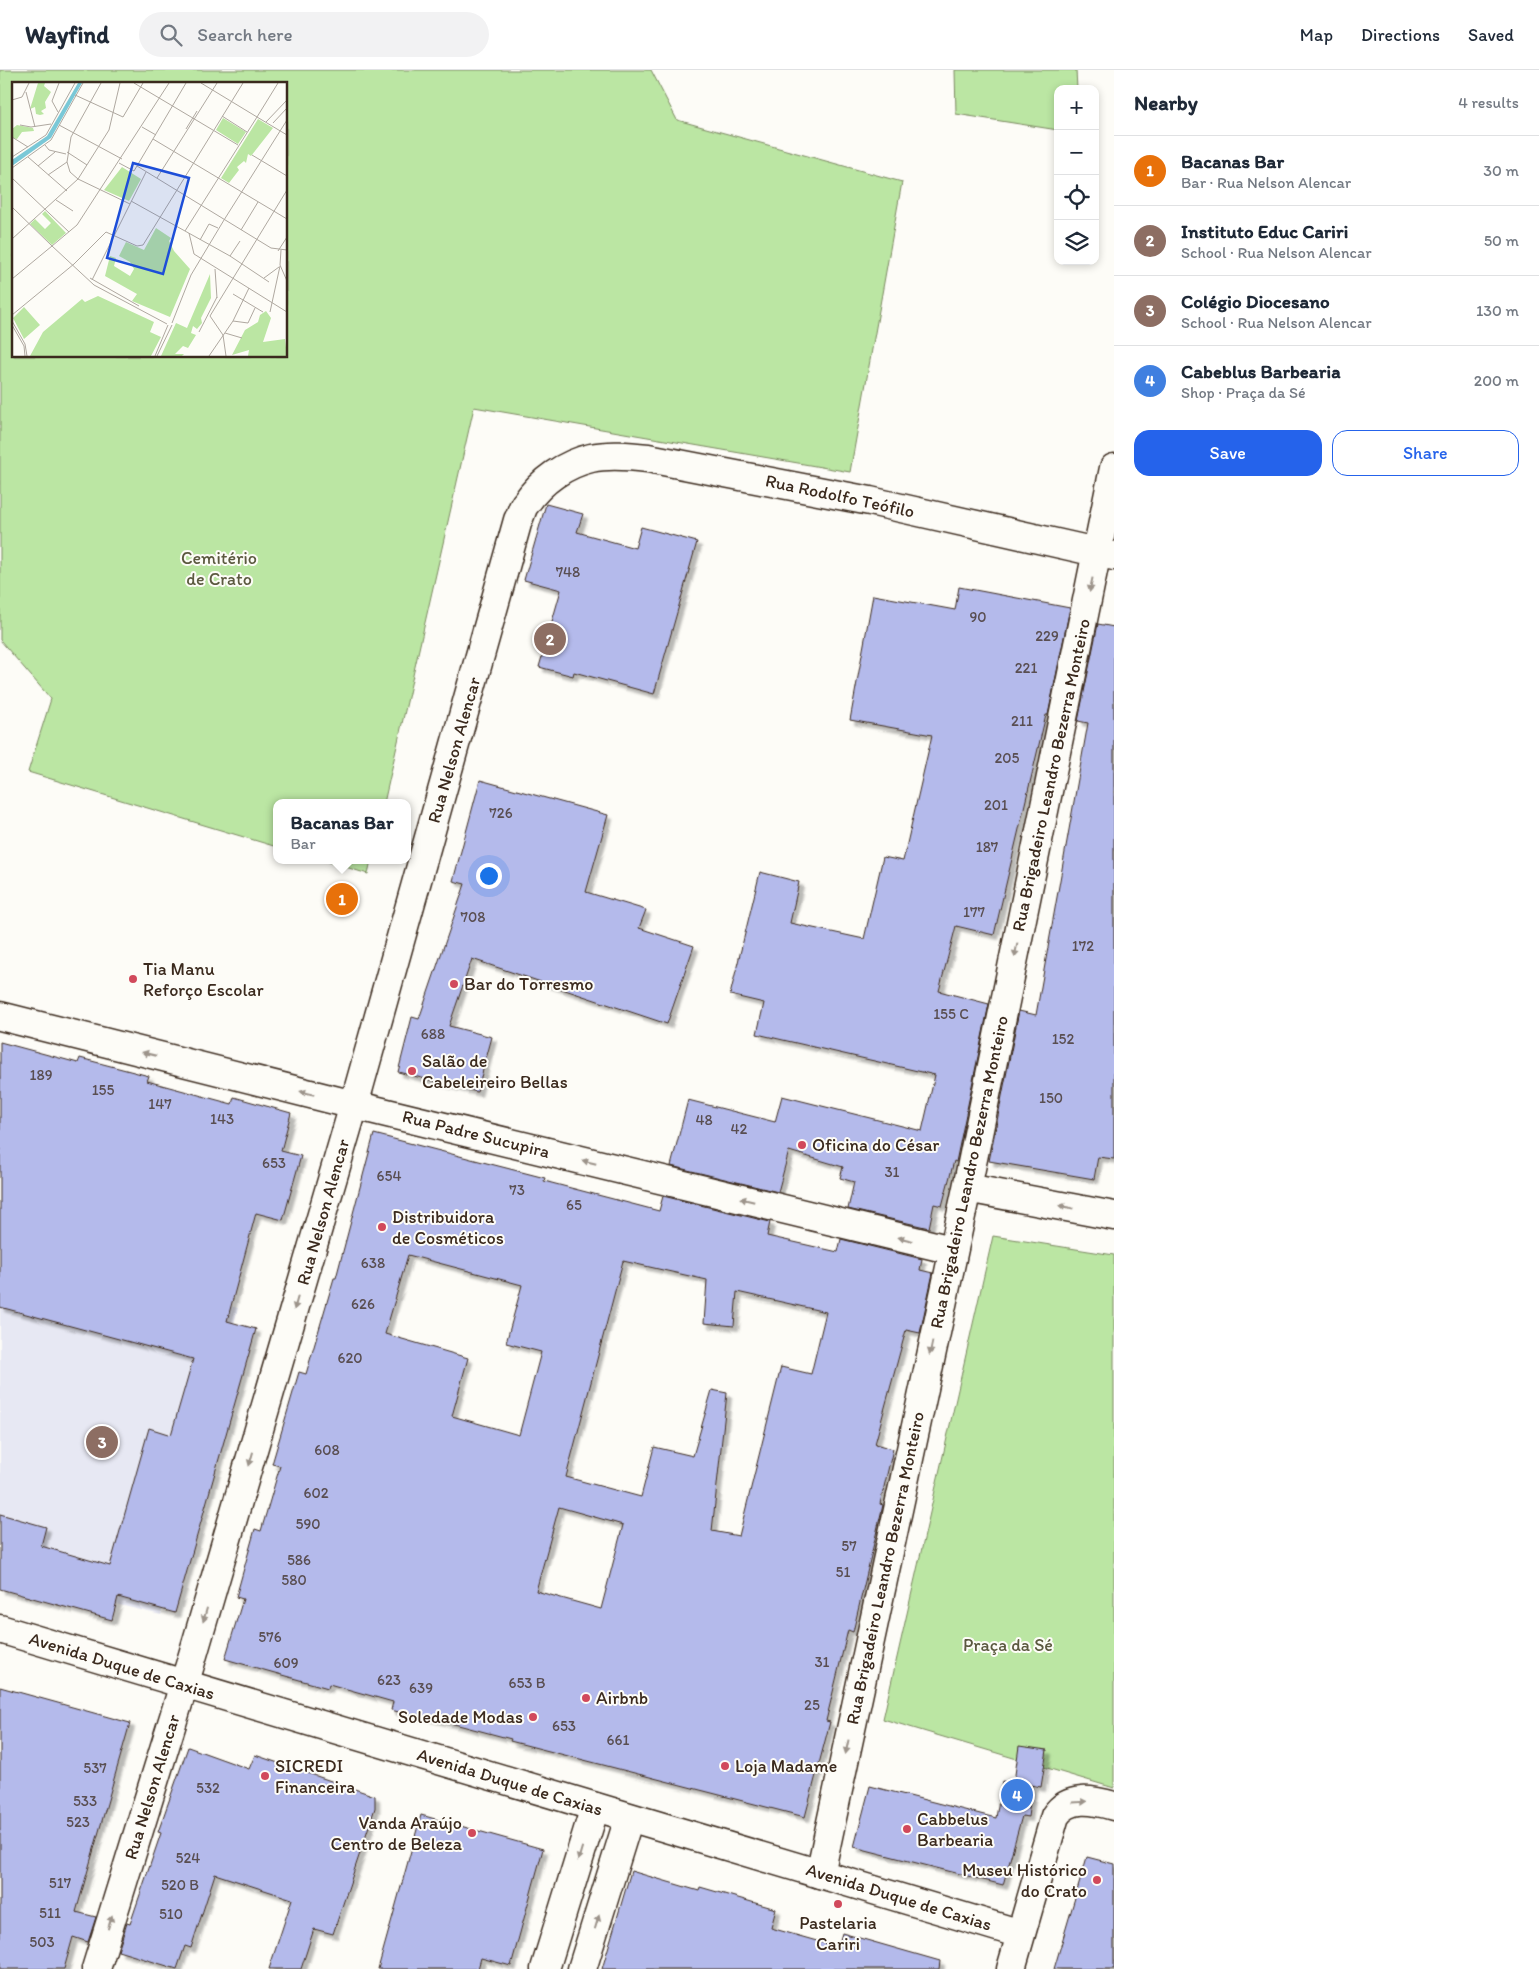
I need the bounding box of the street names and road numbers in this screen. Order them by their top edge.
street label: Rua Rodolfo Teófilo [763,469,917,523]
street label: Rua Brigadeiro Leandro Bezerra Monteiro [1007,616,1095,934]
street label: Rua Nelson Alencar [423,674,486,826]
street label: Rua Brigadeiro Leandro Bezerra Monteiro [925,1013,1013,1331]
street label: Rua Padre Sucupira [400,1105,552,1163]
street label: Rua Nelson Alencar [292,1136,355,1288]
street label: Rua Brigadeiro Leandro Bezerra Monteiro [841,1409,929,1727]
street label: Avenida Duque de Caxias [27,1627,217,1705]
street label: Rua Nelson Alencar [119,1711,185,1862]
street label: Avenida Duque de Caxias [415,1743,605,1821]
street label: Avenida Duque de Caxias [804,1858,994,1936]

